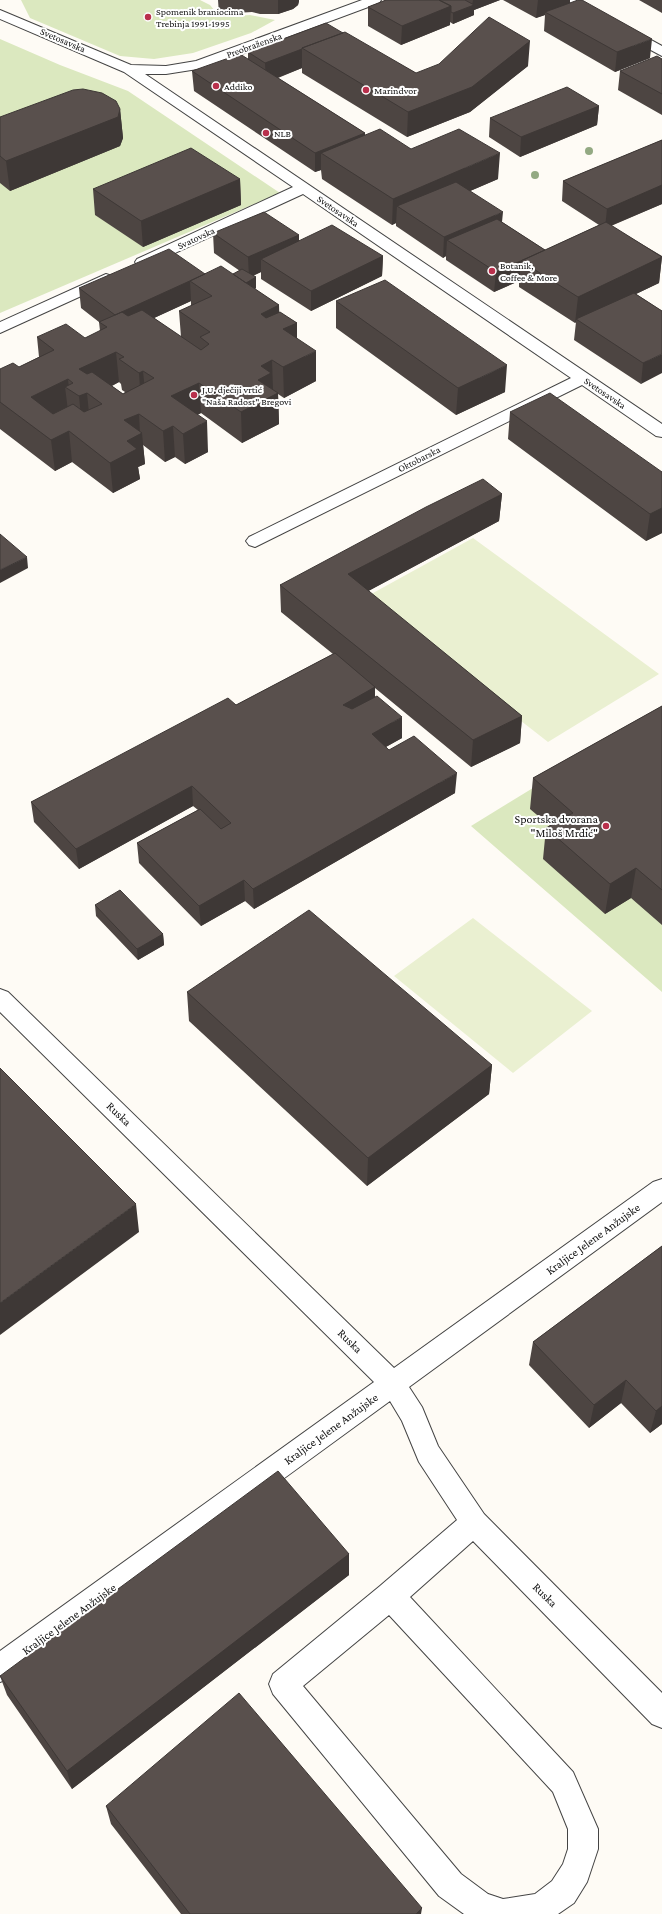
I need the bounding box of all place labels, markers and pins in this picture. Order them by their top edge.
place label: Spomenik braniocima Trebinja 1991-1995 [156,6,244,30]
marker: Spomenik braniocima Trebinja 1991-1995 [143,12,153,22]
marker: Addiko [211,81,221,91]
place label: Addiko [224,81,253,92]
marker: Marindvor [361,85,371,95]
place label: Marindvor [374,85,417,96]
marker: NLB [261,128,271,138]
place label: NLB [274,128,292,139]
place label: Botanik, Coffee & More [500,260,558,283]
marker: Botanik, Coffee & More [487,266,497,276]
place label: J.U. dječiji vrtić "Naša Radost" Bregovi [201,384,292,407]
marker: J.U. dječiji vrtić "Naša Radost" Bregovi [189,390,199,400]
place label: Sportska dvorana "Miloš Mrdić" [515,812,598,840]
marker: Sportska dvorana "Miloš Mrdić" [601,821,611,831]

